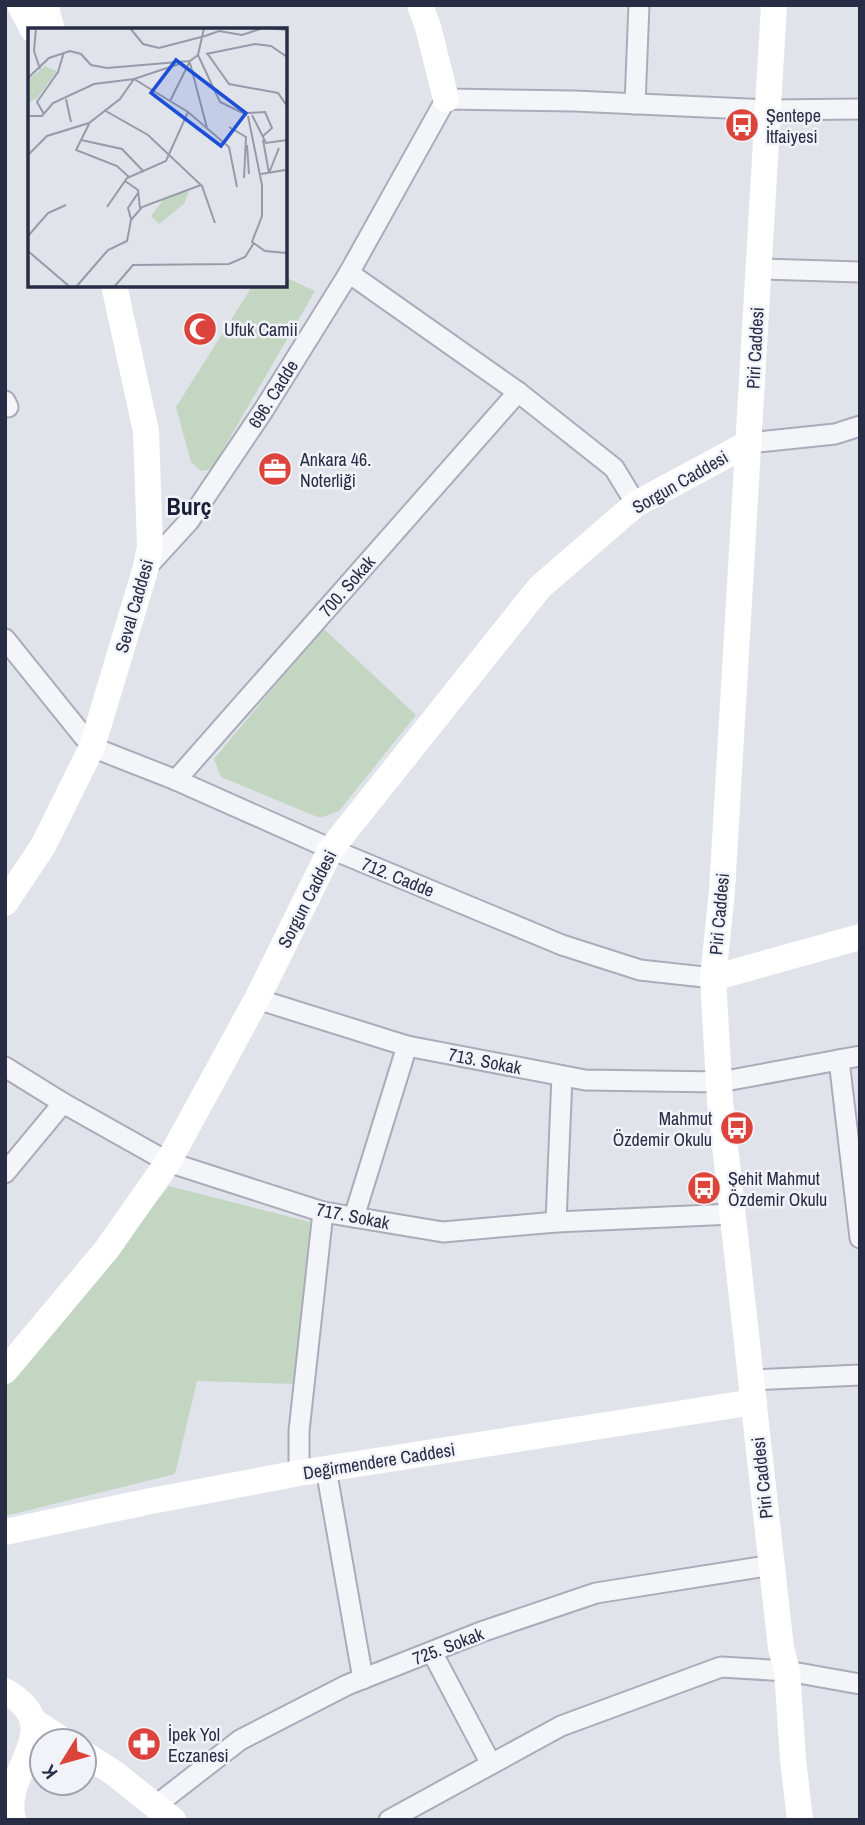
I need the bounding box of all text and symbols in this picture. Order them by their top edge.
inset map [28,28,287,287]
place label: Şentepe İtfaiyesi [766,103,821,149]
bus stop icon: Şentepe İtfaiyesi [723,106,761,144]
street label: Piri Caddesi [740,306,770,390]
mosque icon: Ufuk Camii [181,310,219,348]
place label: Ufuk Camii [224,317,298,342]
street label: 696. Cadde [242,355,304,433]
street label: Sorgun Caddesi [628,445,732,519]
place label: Ankara 46. Noterliği [299,447,371,493]
office icon: Ankara 46. Noterliği [256,450,294,488]
district label: Burç [167,490,211,522]
street label: 700. Sokak [313,549,381,622]
street label: Seval Caddesi [109,556,159,656]
street label: Sorgun Caddesi [272,846,342,952]
street label: 712. Cadde [358,851,438,903]
street label: Piri Caddesi [703,872,735,956]
street label: 713. Sokak [446,1042,524,1080]
place label: Mahmut Özdemir Okulu [613,1106,712,1152]
bus stop icon: Mahmut Özdemir Okulu [718,1109,756,1147]
place label: Şehit Mahmut Özdemir Okulu [728,1166,827,1212]
bus stop icon: Şehit Mahmut Özdemir Okulu [685,1169,723,1207]
street label: 717. Sokak [314,1197,392,1235]
street label: Piri Caddesi [745,1436,779,1520]
street label: Değirmendere Caddesi [301,1437,457,1485]
street label: 725. Sokak [409,1621,488,1671]
place label: İpek Yol Eczanesi [168,1722,229,1768]
pharmacy icon: İpek Yol Eczanesi [125,1725,163,1763]
north arrow [28,1727,98,1797]
text: K [35,1759,63,1785]

